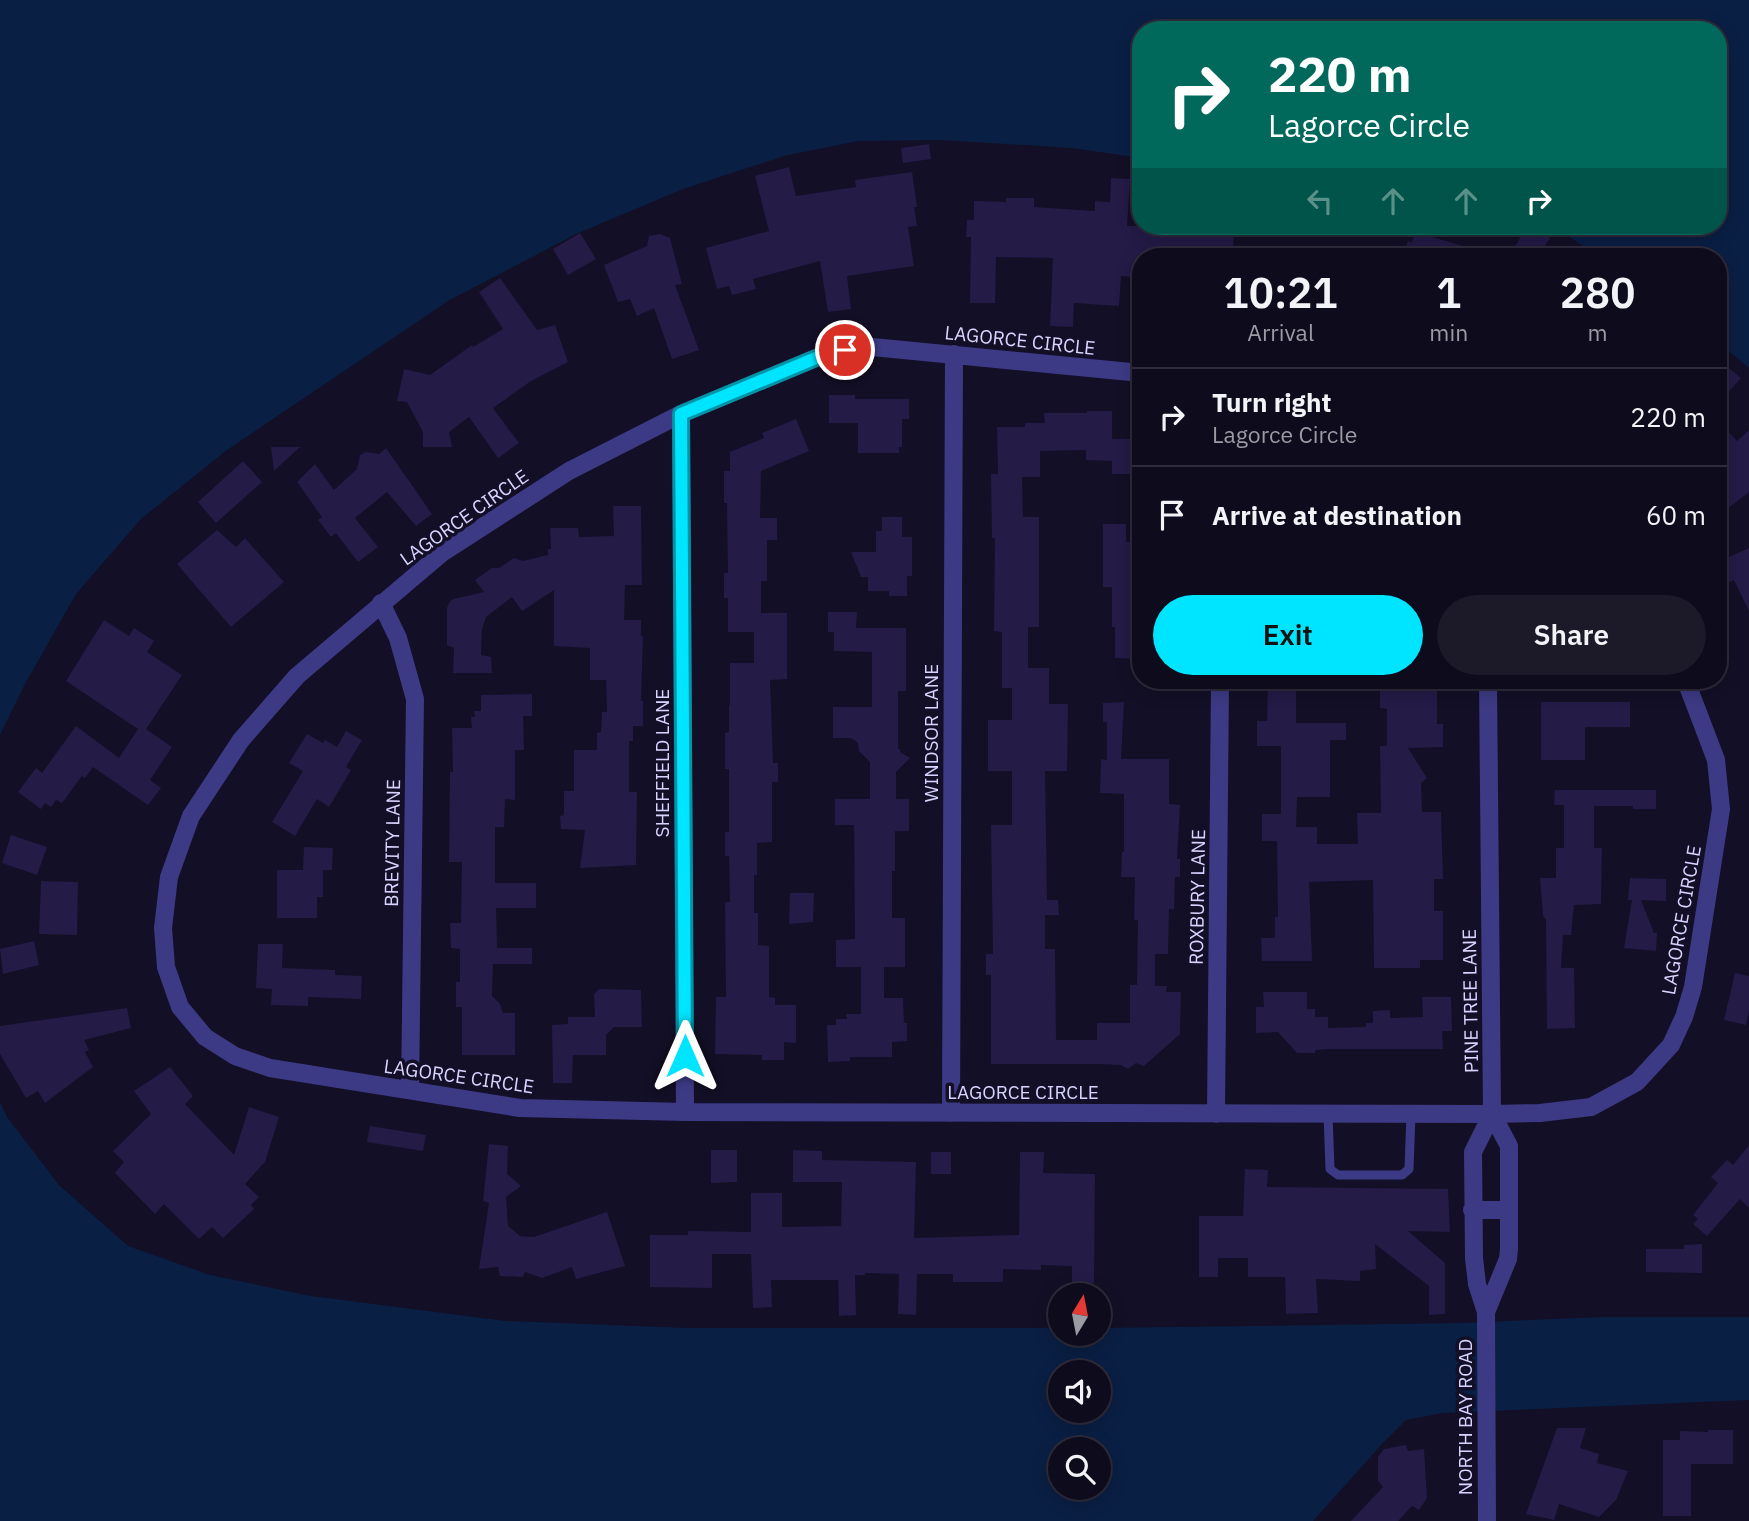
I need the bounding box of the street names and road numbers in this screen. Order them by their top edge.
street label: LAGORCE CIRCLE [943,320,1097,360]
street label: LAGORCE CIRCLE [395,464,533,570]
street label: WINDSOR LANE [919,664,943,802]
street label: SHEFFIELD LANE [650,689,674,837]
street label: BREVITY LANE [379,779,405,907]
street label: ROXBURY LANE [1184,829,1210,965]
street label: LAGORCE CIRCLE [1656,843,1706,997]
street label: PINE TREE LANE [1457,929,1483,1073]
street label: LAGORCE CIRCLE [382,1054,536,1098]
street label: LAGORCE CIRCLE [947,1080,1099,1104]
street label: NORTH BAY ROAD [1453,1339,1477,1495]

